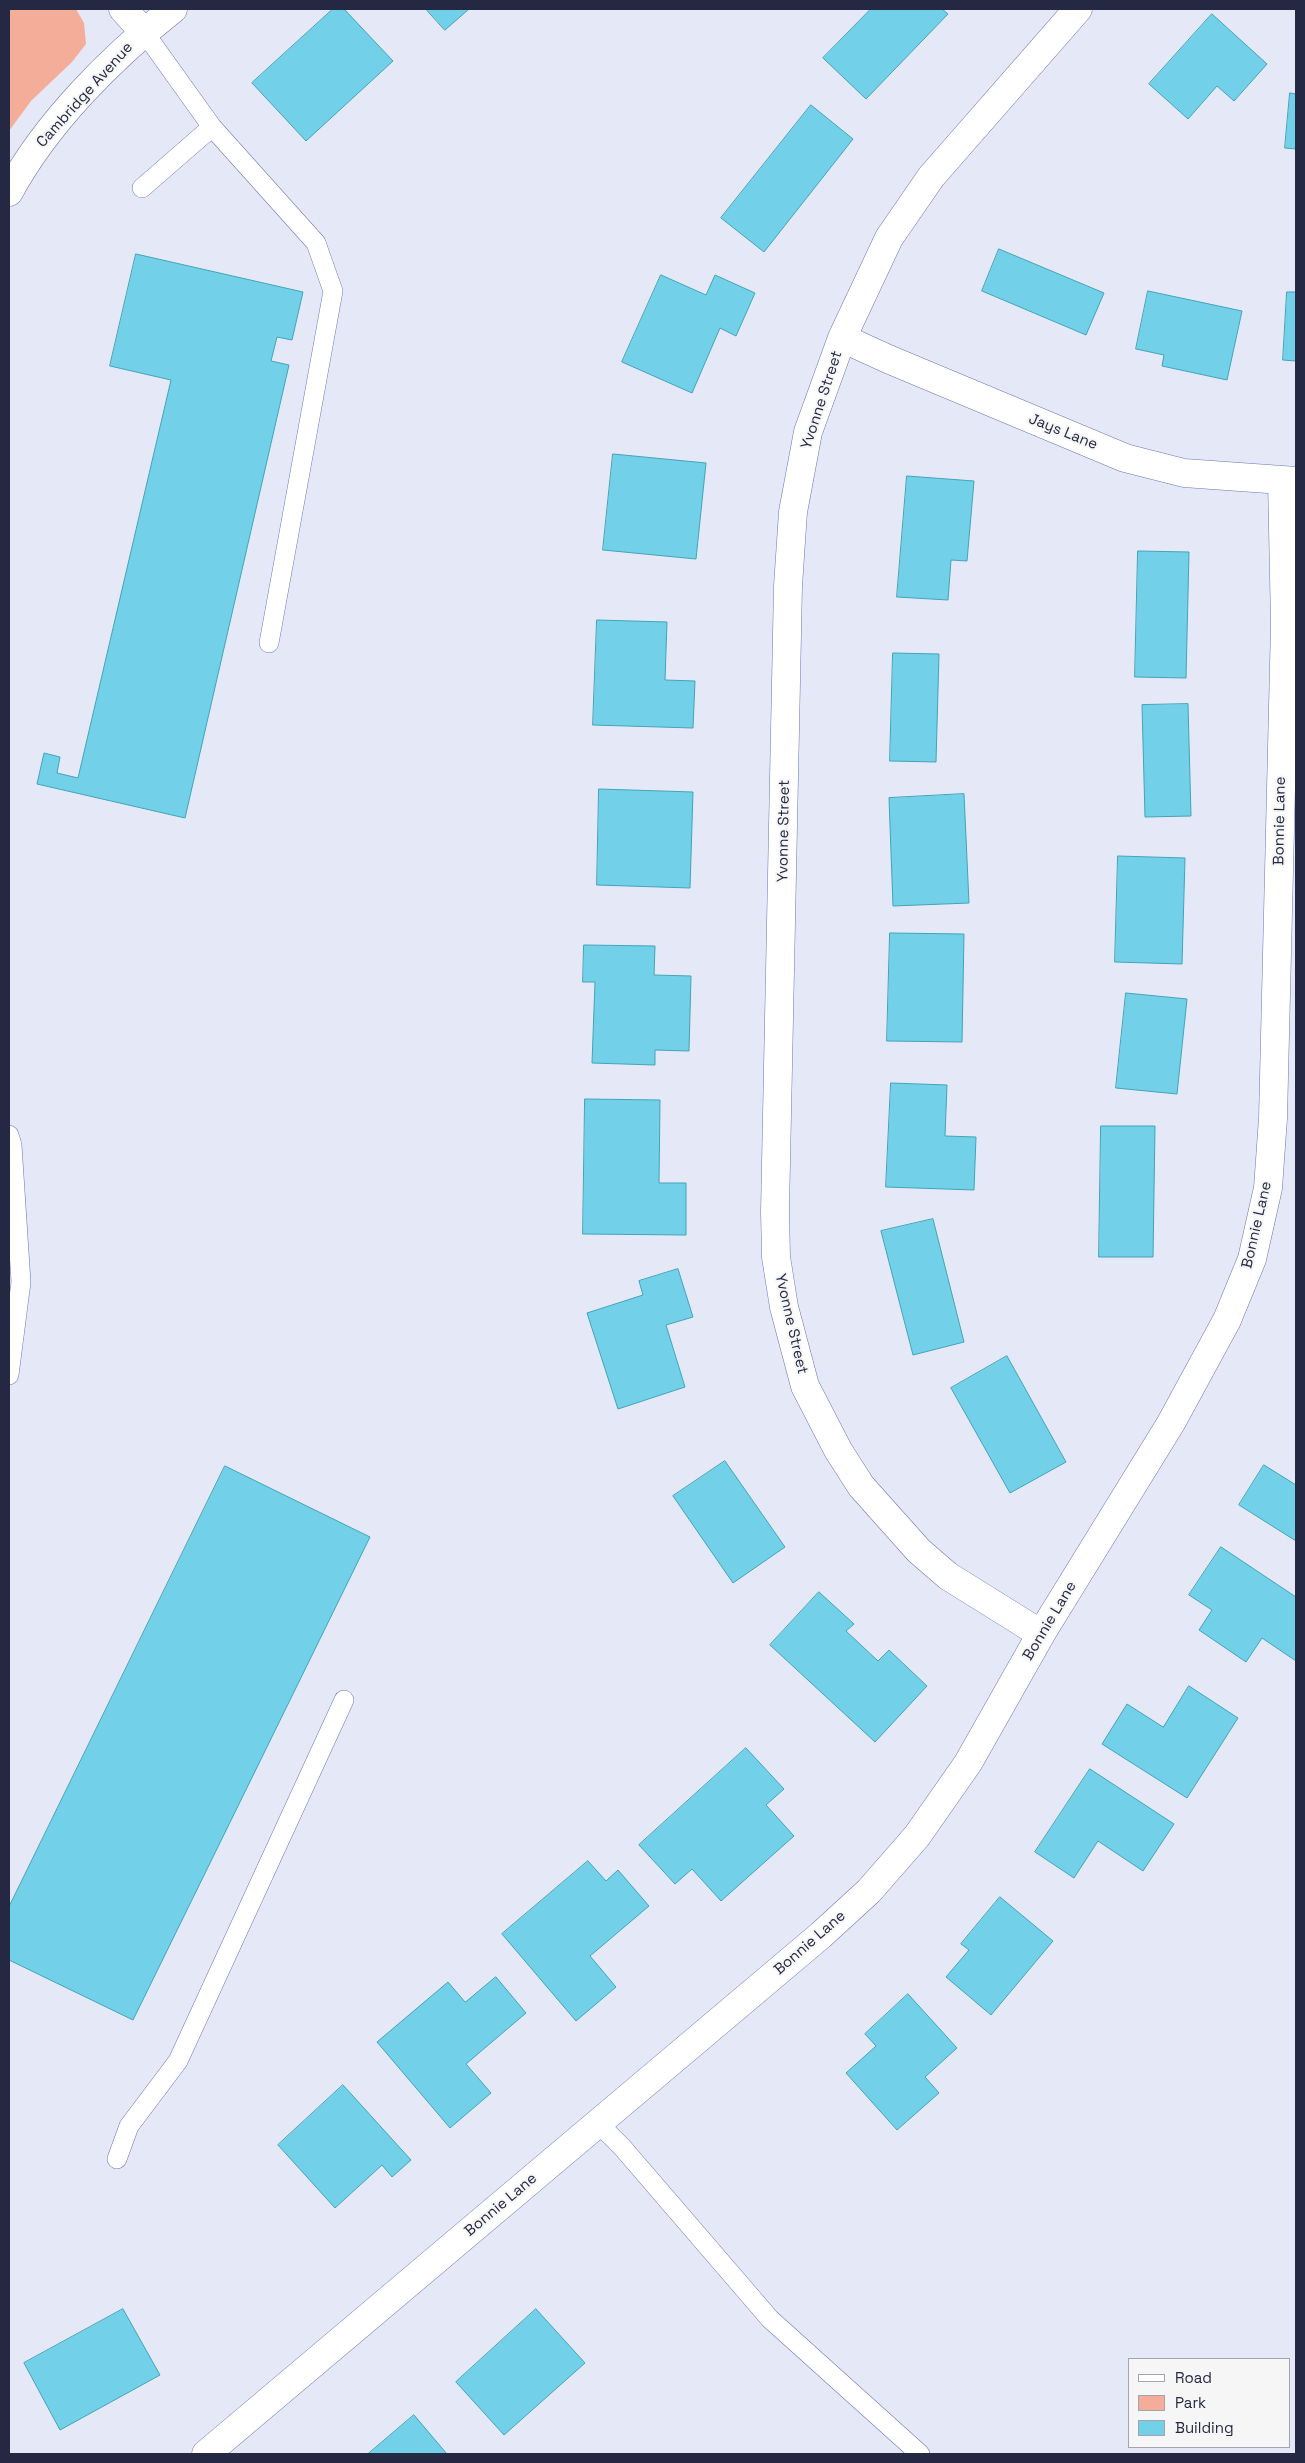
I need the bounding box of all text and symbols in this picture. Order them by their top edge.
street label: Cambridge Avenue [33,39,137,151]
street label: Yvonne Street [798,349,846,451]
street label: Jays Lane [1026,410,1100,454]
street label: Bonnie Lane [1270,776,1290,866]
street label: Yvonne Street [774,780,794,882]
street label: Bonnie Lane [1238,1180,1276,1270]
street label: Yvonne Street [771,1272,811,1376]
street label: Bonnie Lane [1019,1578,1081,1664]
street label: Bonnie Lane [771,1907,849,1979]
street label: Bonnie Lane [461,2170,541,2240]
legend [1128,2358,1290,2448]
text: Road [1175,2368,1212,2387]
text: Park [1175,2393,1206,2412]
text: Building [1175,2418,1234,2437]

